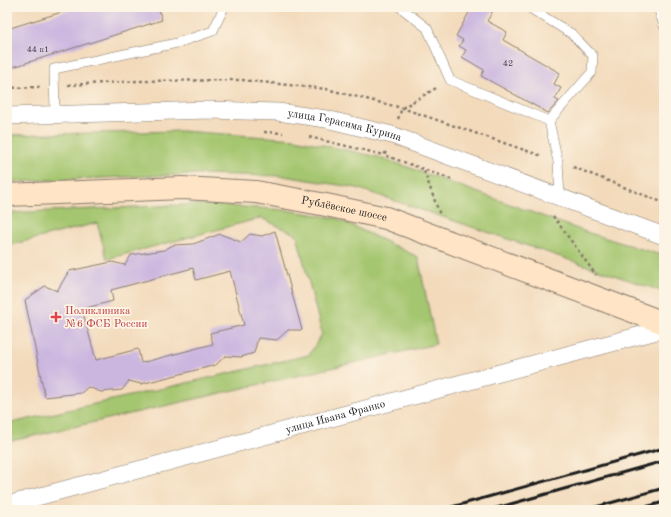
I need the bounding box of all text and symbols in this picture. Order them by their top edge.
house number: 44 к1 [27,45,49,54]
house number: 42 [503,59,513,68]
street label: улица Герасима Курина [287,108,403,144]
street label: Рублёвское шоссе [300,195,388,224]
place label: Поликлиника №6 ФСБ России [65,306,148,330]
marker: Поликлиника №6 ФСБ России [50,311,62,323]
street label: улица Ивана Франко [285,398,386,436]

